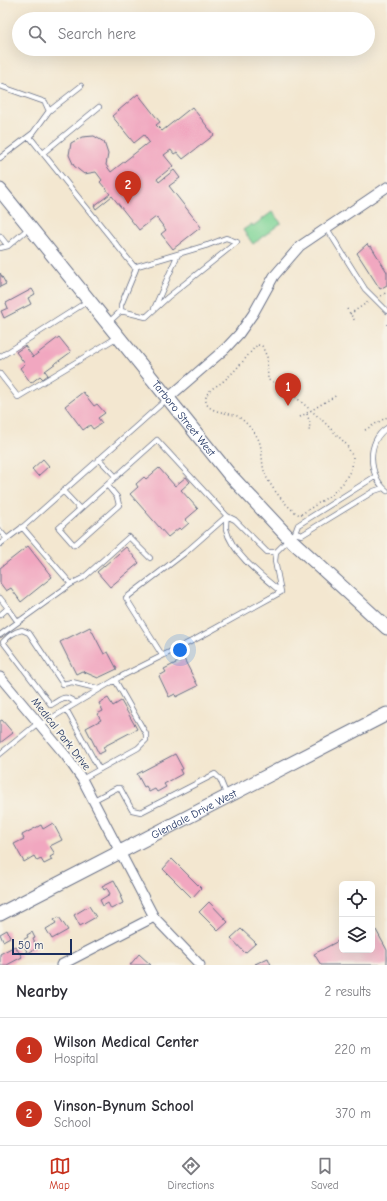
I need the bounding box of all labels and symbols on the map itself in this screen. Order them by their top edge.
pin: 2 [115,171,141,204]
pin: 1 [275,373,301,406]
street label: Tarboro Street West [149,378,219,459]
your location [170,640,190,660]
street label: Medical Park Drive [29,695,94,773]
street label: Glendale Drive West [149,786,239,841]
scale bar [12,937,72,956]

